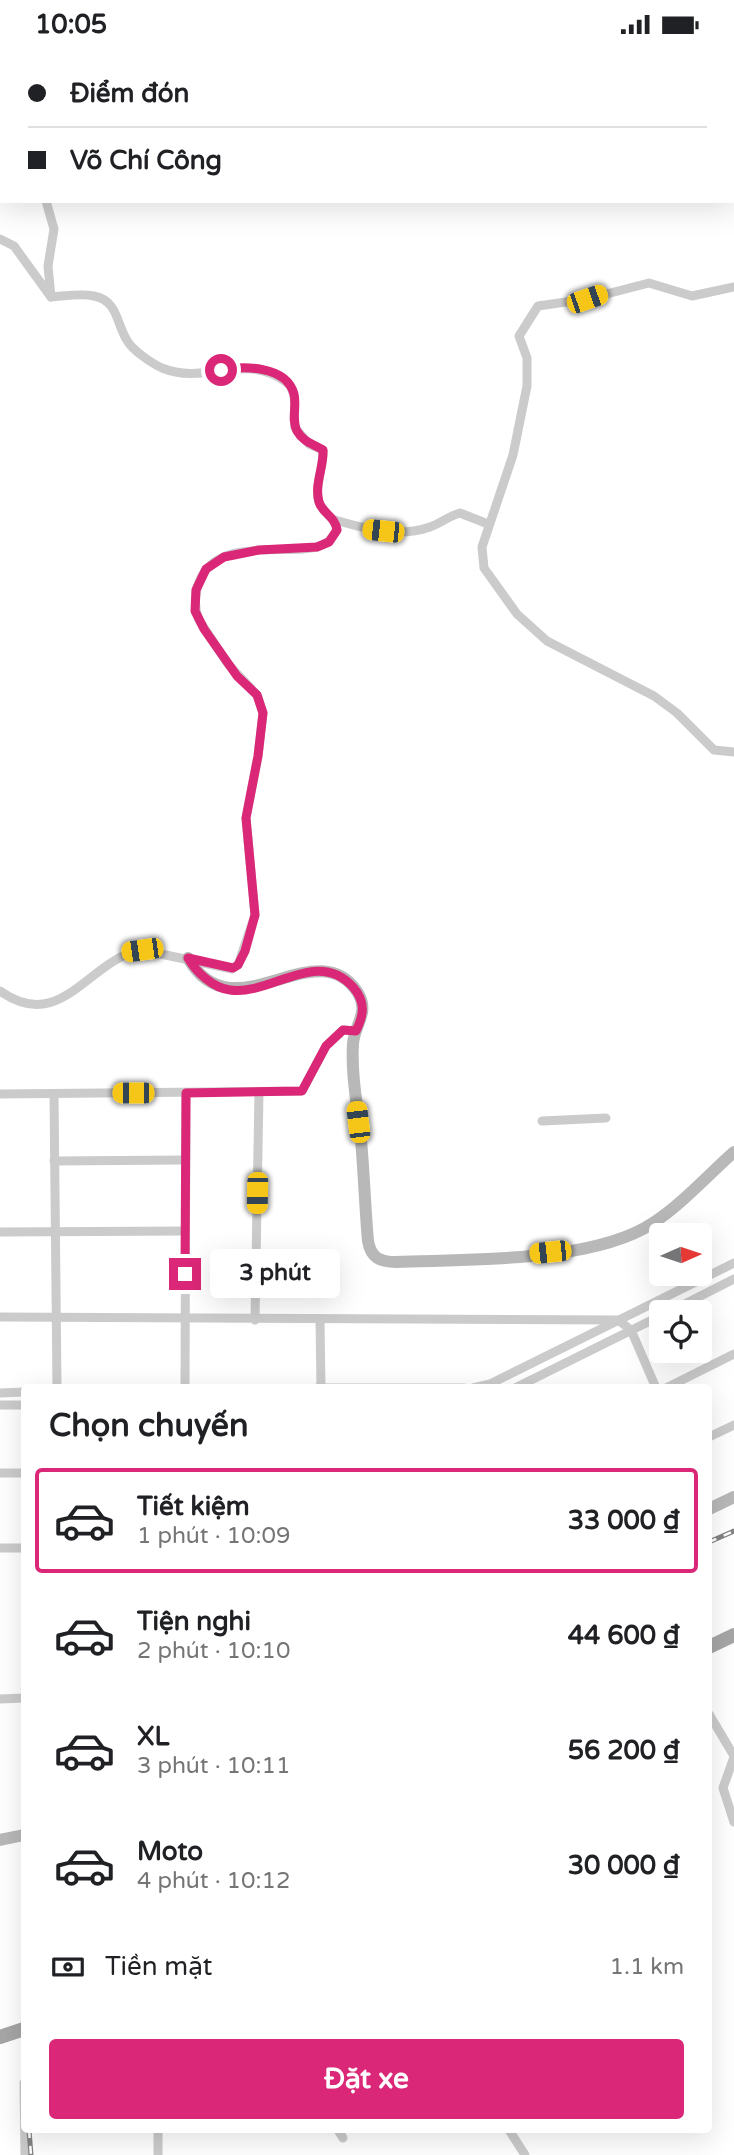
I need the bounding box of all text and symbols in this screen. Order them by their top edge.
text: 10:05 [35,9,107,40]
text: Điểm đón [70,78,189,109]
text: Võ Chí Công [70,145,222,176]
car [564,282,611,316]
route start [205,354,237,386]
car [362,518,405,544]
car [120,937,165,963]
car [113,1083,155,1104]
car [346,1100,371,1144]
car [247,1172,268,1214]
north arrow [649,1223,712,1286]
map controls [649,1223,712,1363]
car [529,1239,572,1265]
callout: 3 phút [210,1249,339,1299]
route end [169,1258,201,1290]
text: 3 phút [239,1259,311,1287]
button: locate [649,1300,712,1363]
text: Chọn chuyến [49,1407,248,1445]
icon: car [53,1489,116,1552]
text: Tiết kiệm [137,1491,250,1522]
text: 33 000 ₫ [568,1505,680,1536]
text: 1 phút · 10:09 [137,1522,290,1550]
icon: car [53,1604,116,1667]
text: Tiện nghi [137,1606,251,1637]
text: 44 600 ₫ [568,1620,680,1651]
text: 2 phút · 10:10 [137,1637,290,1665]
icon: car [53,1719,116,1782]
text: XL [137,1721,169,1752]
text: 56 200 ₫ [568,1735,680,1766]
text: 3 phút · 10:11 [137,1752,290,1780]
icon: car [53,1834,116,1897]
text: Moto [137,1836,203,1867]
text: 30 000 ₫ [568,1850,680,1881]
text: 4 phút · 10:12 [137,1867,290,1895]
icon: cash [49,1948,87,1986]
text: Tiền mặt [105,1951,212,1982]
text: 1.1 km [610,1953,684,1981]
button: Đặt xe [49,2039,684,2119]

